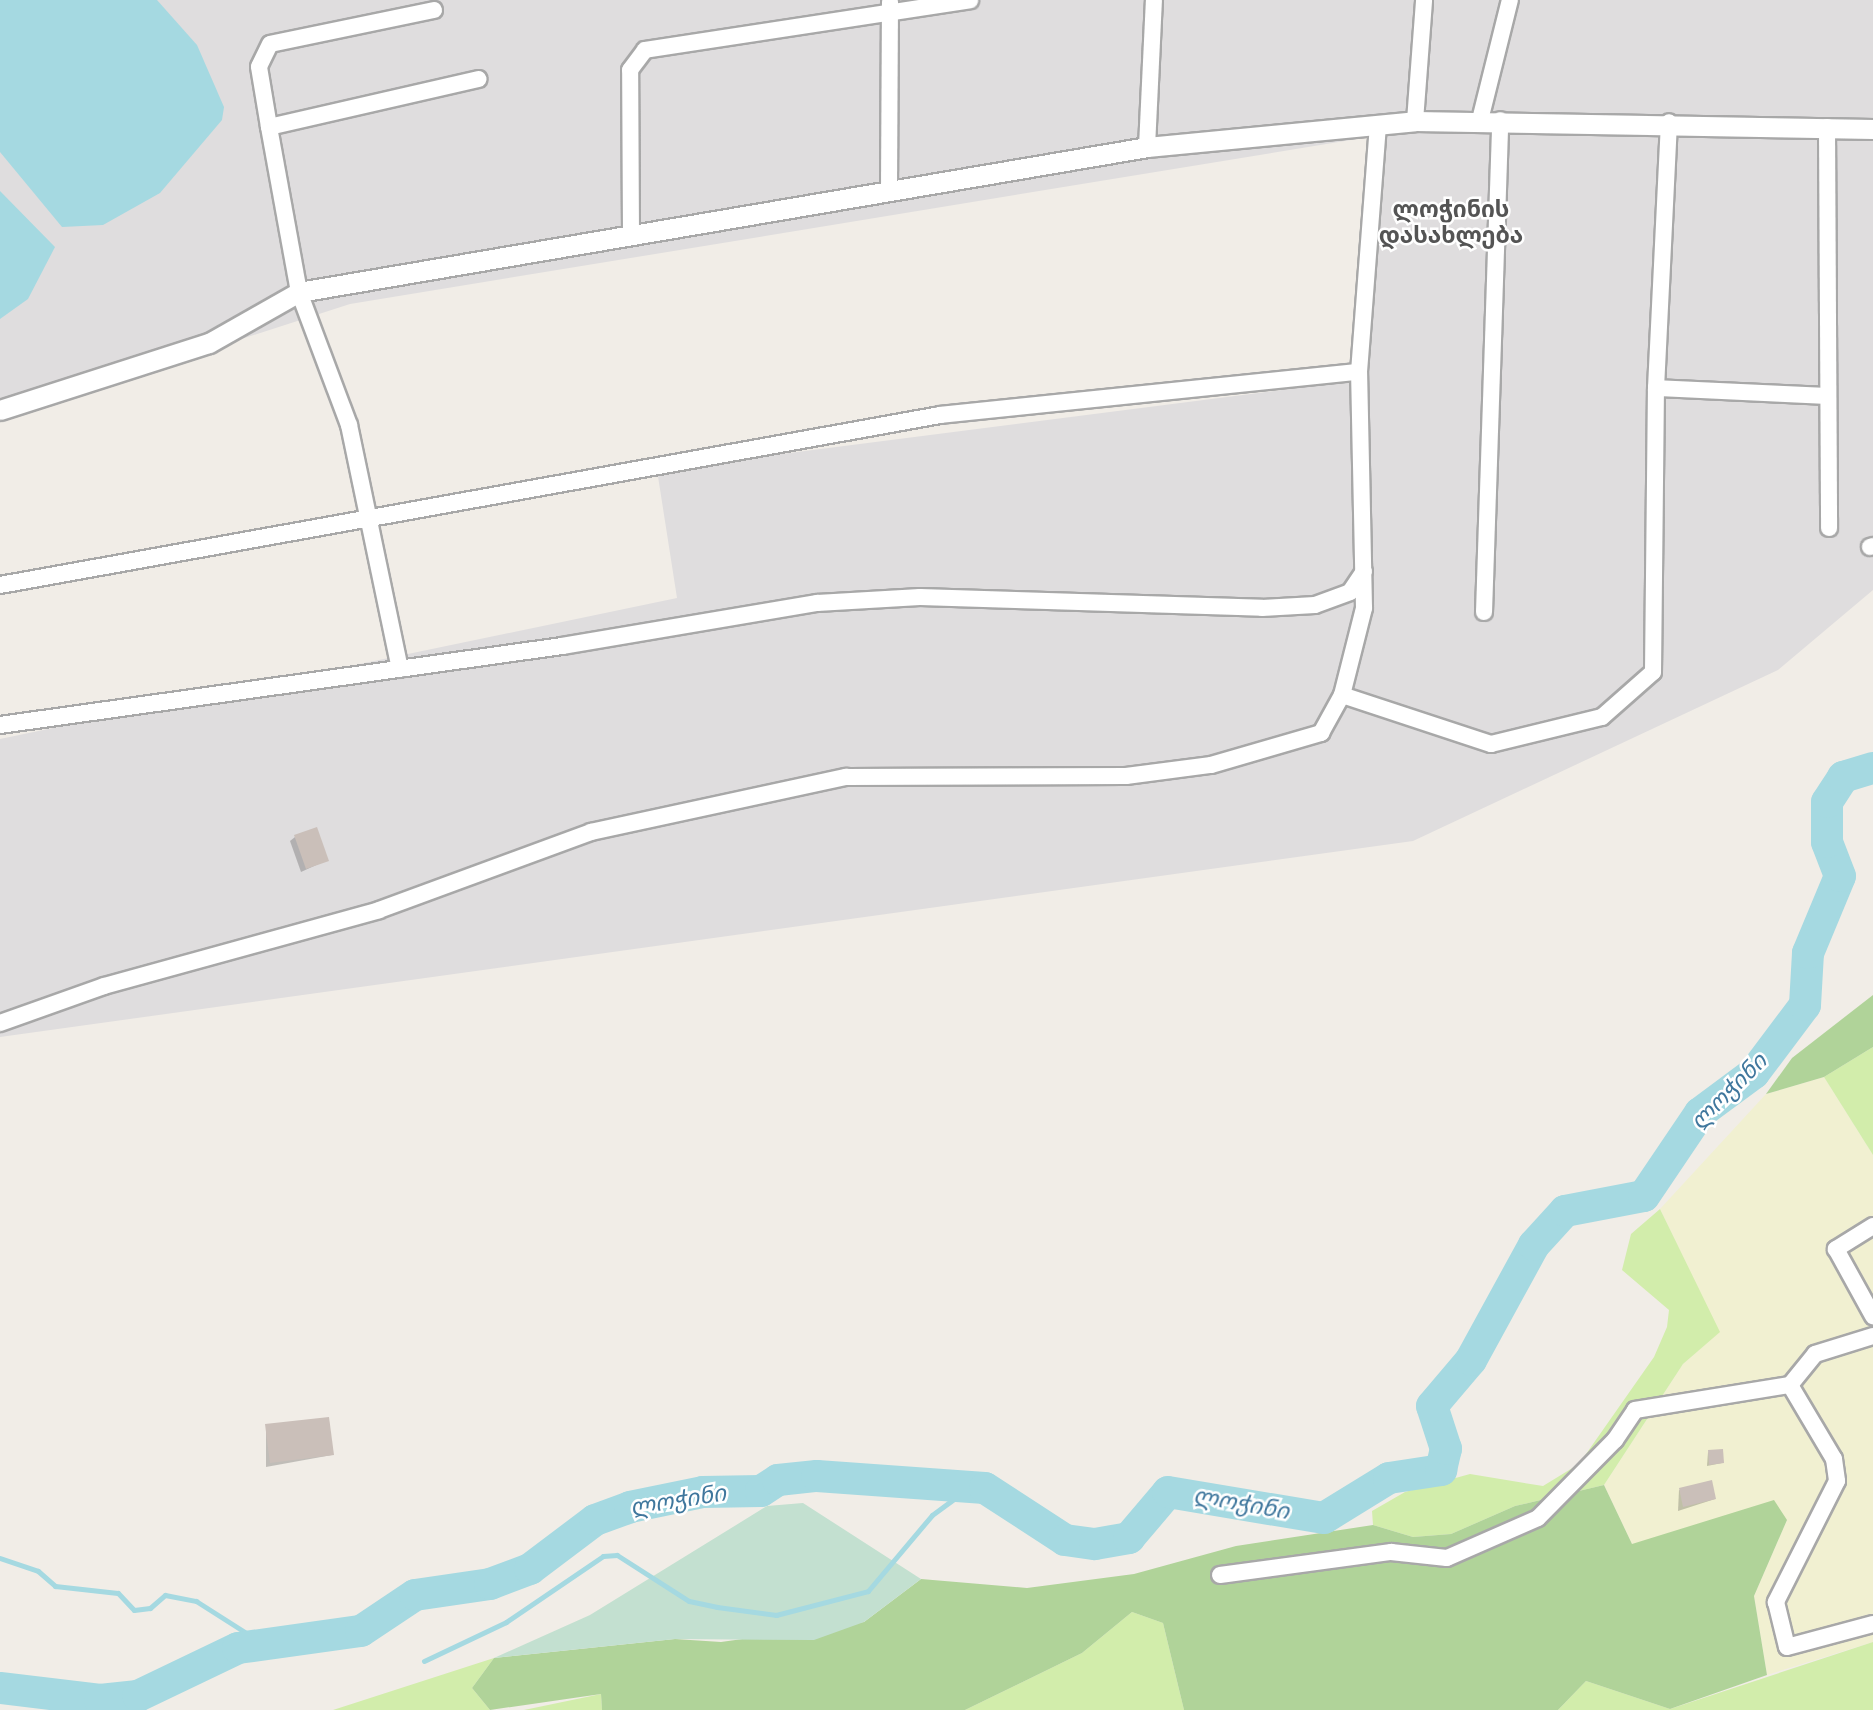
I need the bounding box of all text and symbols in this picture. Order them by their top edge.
district label: ლოჭინის დასახლება [1379,196,1523,250]
water label: ლოჭინი [1685,1048,1773,1136]
water label: ლოჭინი [628,1480,728,1522]
water label: ლოჭინი [1191,1482,1291,1526]

